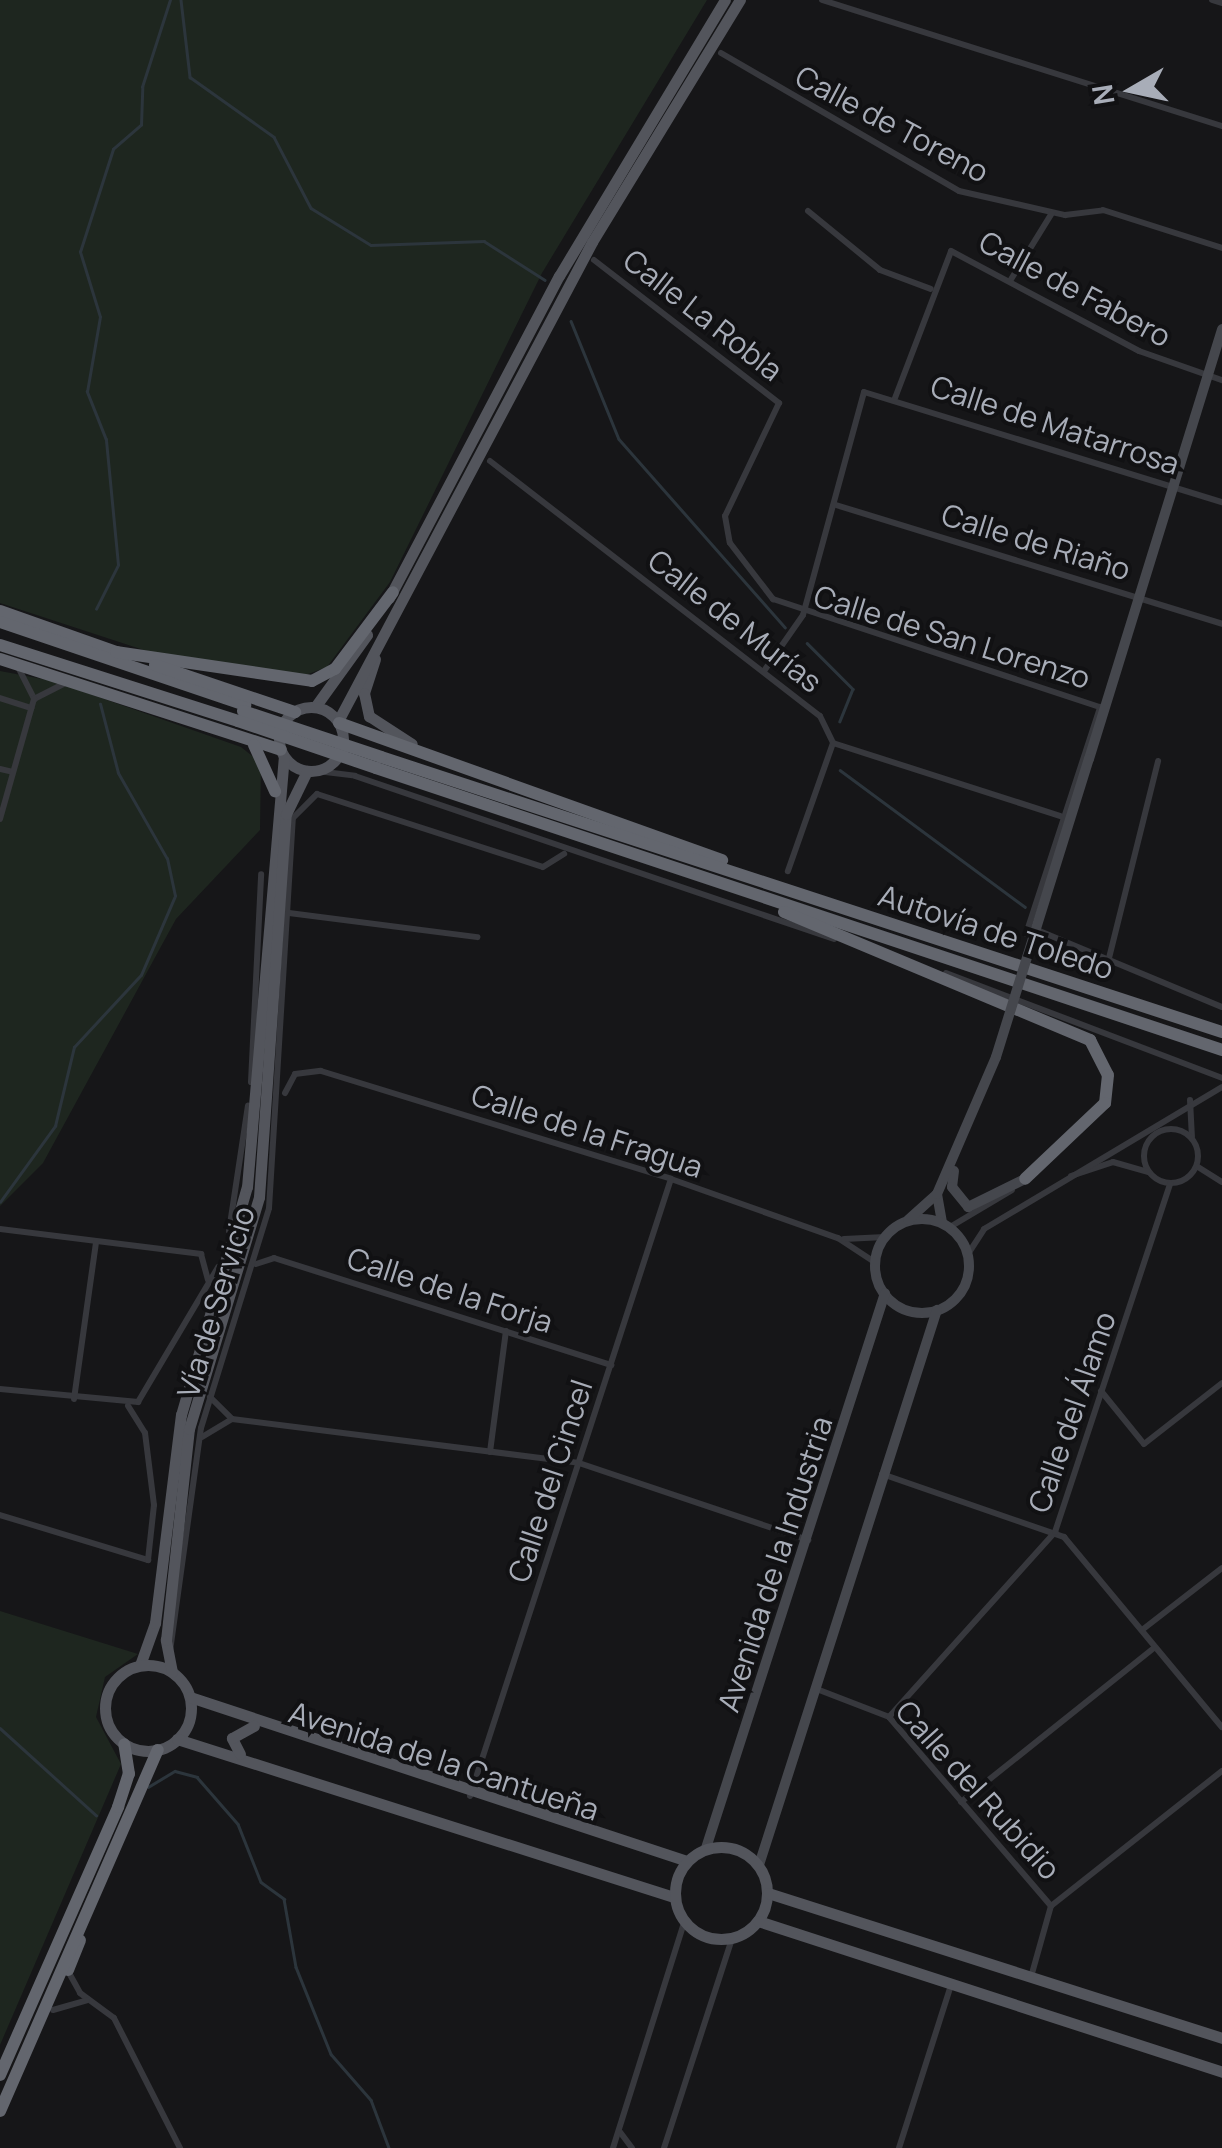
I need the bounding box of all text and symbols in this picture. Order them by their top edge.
north arrow [1082,40,1182,140]
street label: Calle de Toreno [789,58,995,190]
text: N [1082,82,1123,108]
street label: Calle de Fabero [973,223,1177,355]
street label: Calle La Robla [616,242,790,388]
street label: Calle de Matarrosa [926,368,1184,482]
street label: Calle de Riaño [937,496,1135,588]
street label: Calle de Murías [641,542,829,700]
street label: Calle de San Lorenzo [810,578,1094,696]
street label: Autovía de Toledo [874,877,1118,987]
street label: Calle de la Fragua [467,1077,707,1185]
street label: Vía de Servicio [170,1202,262,1402]
street label: Calle de la Forja [343,1240,557,1340]
street label: Calle del Álamo [1021,1307,1123,1517]
street label: Calle del Cincel [500,1375,600,1587]
street label: Avenida de la Industria [710,1412,840,1716]
street label: Calle del Rubidio [888,1693,1068,1887]
street label: Avenida de la Cantueña [285,1694,603,1828]

